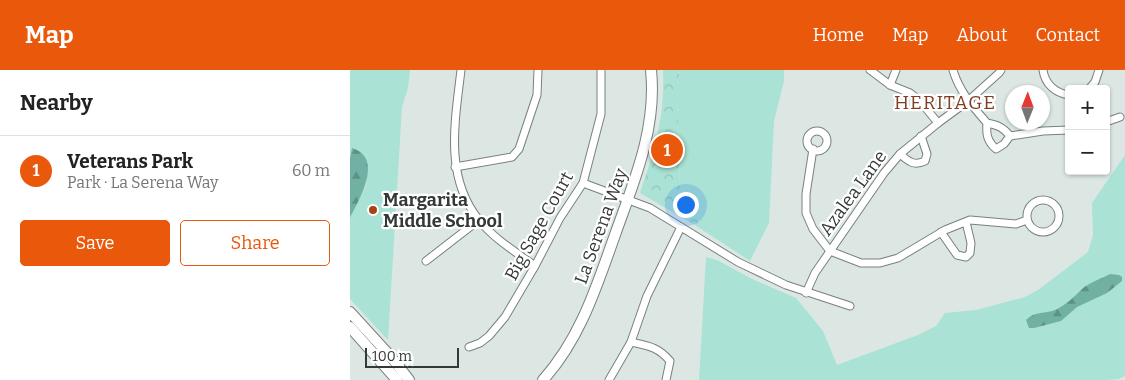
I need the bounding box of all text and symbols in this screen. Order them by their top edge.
text: Map [25,21,74,49]
text: Home [813,24,864,46]
text: Map [892,24,928,46]
text: About [956,24,1007,46]
text: Contact [1035,24,1100,46]
north arrow [1005,85,1050,130]
map controls [1065,85,1110,175]
button: + [1065,85,1110,130]
text: Nearby [20,90,93,116]
district label: HERITAGE [894,91,996,114]
button: − [1065,130,1110,175]
pin: 1 [651,131,683,169]
street label: Azalea Lane [815,146,891,240]
text: Veterans Park [67,150,193,173]
text: 1 [33,161,39,180]
text: 60 m [292,161,330,180]
street label: La Serena Way [570,165,632,287]
street label: Big Sage Court [500,167,578,284]
text: Park · La Serena Way [67,173,219,192]
place label: Margarita Middle School [383,189,503,232]
your location [673,192,699,218]
marker: Margarita Middle School [367,204,379,216]
button: Save [20,220,170,266]
button: Share [180,220,330,266]
scale bar [365,345,459,368]
text: 100 m [372,348,412,365]

